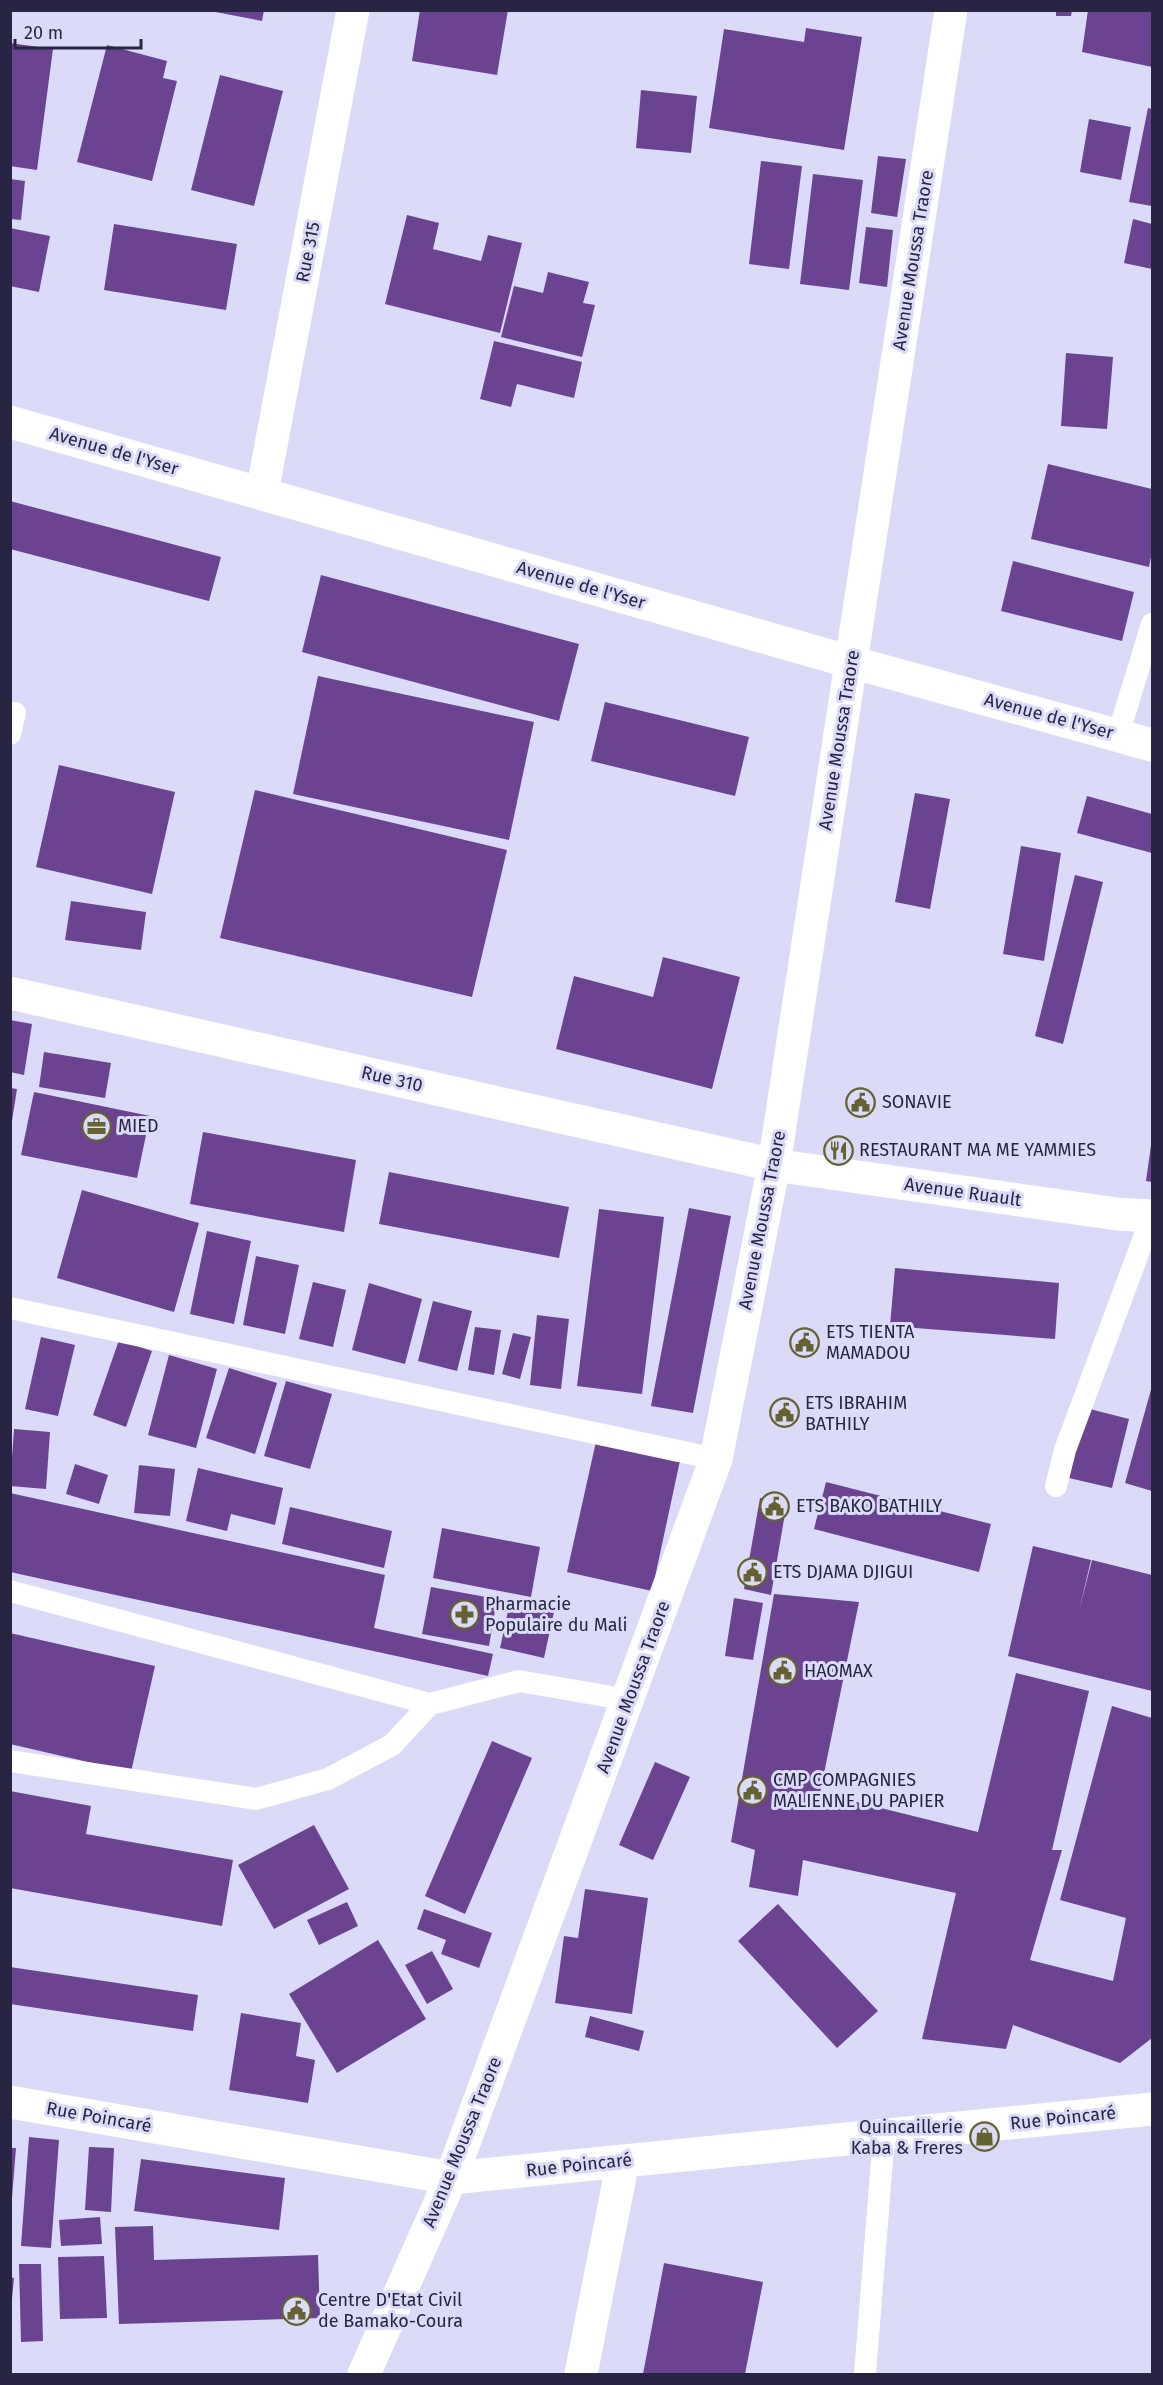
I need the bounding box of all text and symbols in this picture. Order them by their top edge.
scale bar [15,12,141,50]
text: 20 m [24,22,63,44]
street label: Avenue Moussa Traore [888,168,938,352]
street label: Rue 315 [291,220,325,284]
street label: Avenue de l'Yser [47,422,181,480]
street label: Avenue de l'Yser [514,556,648,614]
street label: Avenue Moussa Traore [814,648,864,832]
street label: Avenue de l'Yser [982,688,1116,744]
street label: Rue 310 [359,1061,425,1097]
public building icon: SONAVIE [845,1086,877,1118]
place label: SONAVIE [882,1091,952,1113]
office icon: MIED [81,1110,113,1142]
place label: MIED [118,1115,159,1137]
street label: Avenue Moussa Traore [734,1129,790,1311]
restaurant icon: RESTAURANT MA ME YAMMIES [822,1134,854,1166]
place label: RESTAURANT MA ME YAMMIES [859,1139,1096,1161]
street label: Avenue Ruault [903,1173,1023,1211]
place label: ETS TIENTA MAMADOU [826,1321,915,1364]
public building icon: ETS TIENTA MAMADOU [789,1326,821,1358]
place label: ETS IBRAHIM BATHILY [805,1392,907,1435]
public building icon: ETS IBRAHIM BATHILY [768,1397,800,1429]
public building icon: ETS BAKO BATHILY [759,1490,791,1522]
place label: ETS BAKO BATHILY [796,1495,942,1517]
public building icon: ETS DJAMA DJIGUI [736,1556,768,1588]
place label: ETS DJAMA DJIGUI [773,1561,913,1583]
place label: Pharmacie Populaire du Mali [485,1593,628,1636]
pharmacy icon: Pharmacie Populaire du Mali [448,1598,480,1630]
street label: Avenue Moussa Traore [592,1598,674,1776]
public building icon: HAOMAX [767,1655,799,1687]
place label: HAOMAX [804,1660,873,1682]
place label: CMP COMPAGNIES MALIENNE DU PAPIER [773,1769,945,1812]
public building icon: CMP COMPAGNIES MALIENNE DU PAPIER [736,1774,768,1806]
street label: Avenue Moussa Traore [418,2053,506,2231]
street label: Rue Poincaré [45,2097,153,2137]
street label: Rue Poincaré [1009,2101,1117,2135]
place label: Quincaillerie Kaba & Freres [851,2116,963,2159]
shop icon: Quincaillerie Kaba & Freres [968,2121,1000,2153]
street label: Rue Poincaré [525,2148,633,2182]
place label: Centre D'Etat Civil de Bamako-Coura [318,2289,463,2332]
public building icon: Centre D'Etat Civil de Bamako-Coura [281,2294,313,2326]

